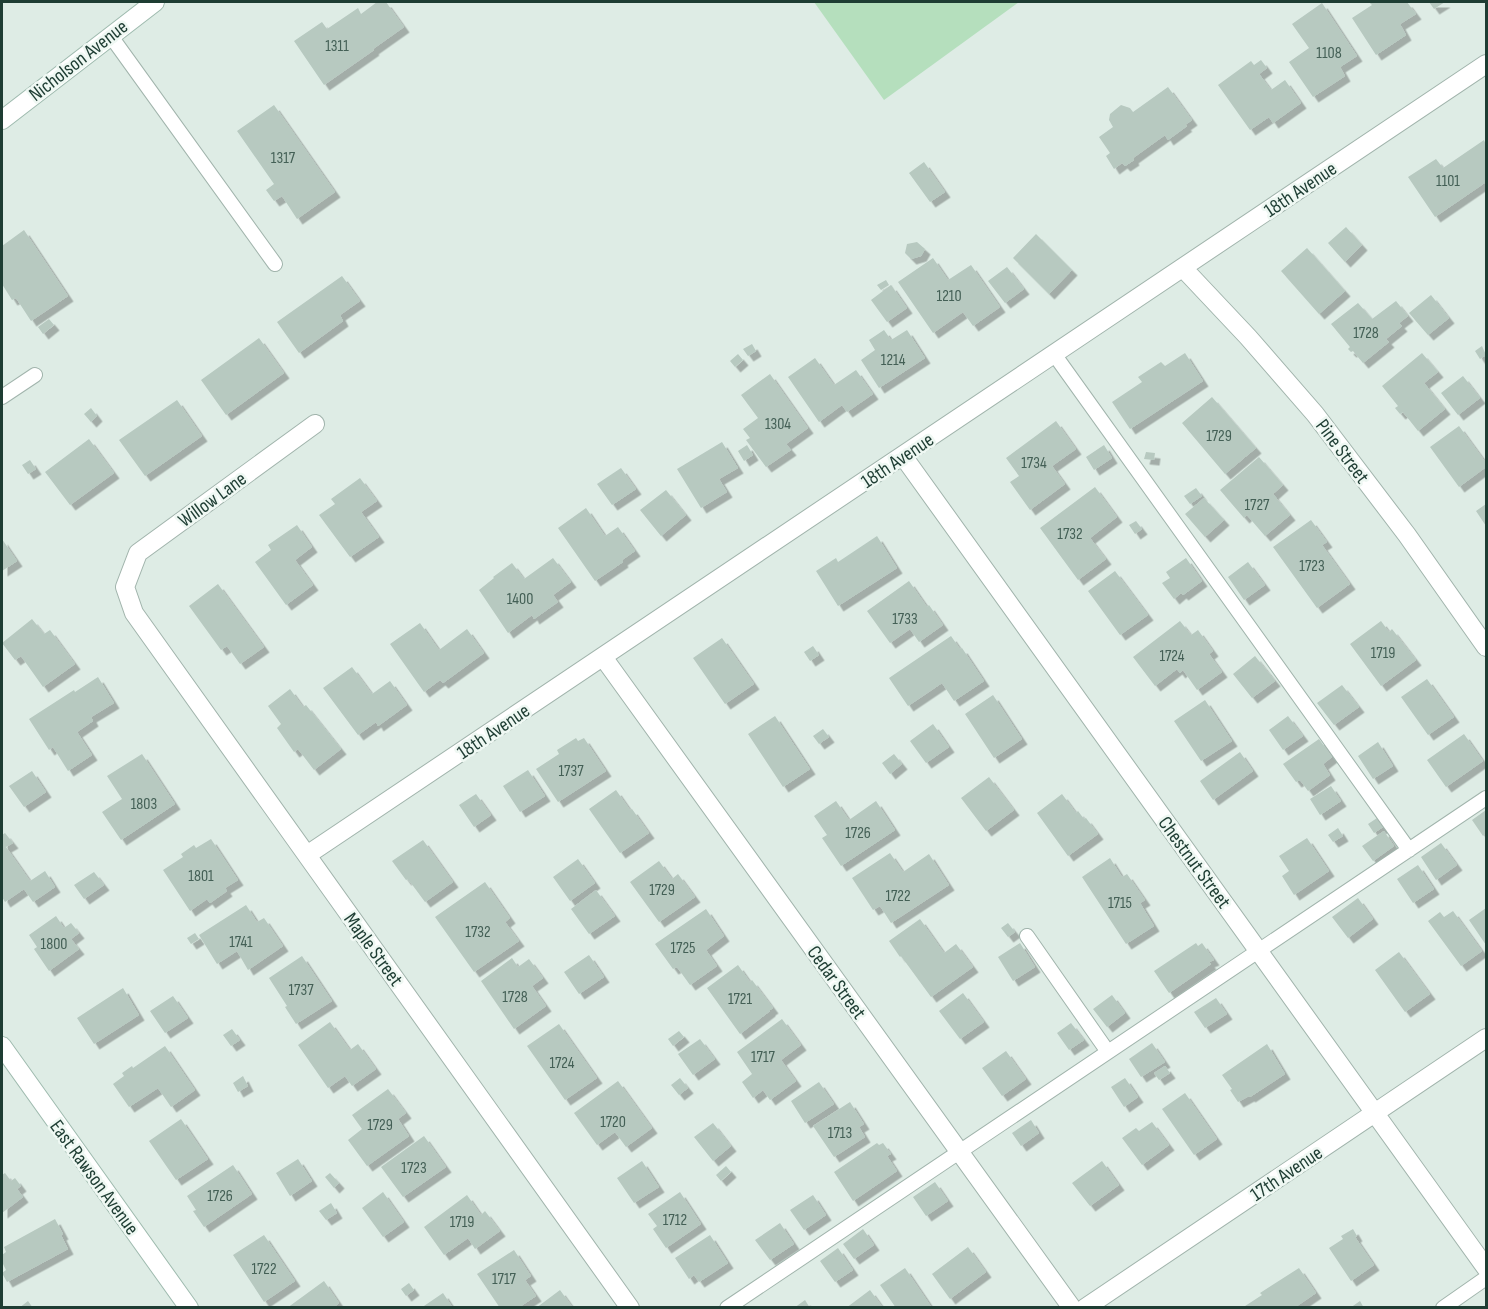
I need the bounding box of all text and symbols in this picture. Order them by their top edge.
street label: Nicholson Avenue [24,15,133,107]
house number: 1311 [325,37,349,56]
house number: 1108 [1316,44,1342,63]
house number: 1317 [271,149,296,168]
street label: 18th Avenue [1260,157,1341,223]
house number: 1101 [1436,172,1460,191]
house number: 1210 [936,287,962,306]
house number: 1728 [1353,324,1379,343]
house number: 1214 [881,351,906,370]
house number: 1304 [765,415,791,434]
street label: Pine Street [1310,415,1374,488]
house number: 1729 [1206,427,1232,446]
street label: 18th Avenue [857,428,938,494]
house number: 1734 [1021,454,1047,473]
street label: Willow Lane [174,467,251,533]
house number: 1727 [1245,496,1270,515]
house number: 1732 [1057,525,1083,544]
house number: 1723 [1299,557,1325,576]
house number: 1400 [507,590,533,609]
house number: 1733 [892,610,918,629]
house number: 1719 [1371,644,1395,663]
house number: 1724 [1159,647,1185,666]
street label: 18th Avenue [453,699,534,765]
house number: 1737 [558,762,584,781]
house number: 1803 [131,795,157,814]
street label: Chestnut Street [1153,812,1236,913]
house number: 1726 [845,824,871,843]
house number: 1801 [188,867,214,886]
house number: 1729 [649,881,675,900]
house number: 1722 [885,887,911,906]
house number: 1715 [1108,894,1132,913]
street label: Maple Street [339,908,408,991]
house number: 1732 [465,923,491,942]
house number: 1741 [229,933,253,952]
house number: 1800 [41,935,67,954]
house number: 1725 [671,939,695,958]
street label: Cedar Street [802,941,871,1024]
house number: 1737 [288,981,314,1000]
house number: 1728 [502,988,528,1007]
house number: 1721 [728,990,752,1009]
house number: 1717 [751,1048,776,1067]
house number: 1724 [549,1054,575,1073]
house number: 1720 [600,1113,626,1132]
street label: East Rawson Avenue [45,1116,144,1240]
house number: 1729 [367,1116,393,1135]
house number: 1713 [828,1124,852,1143]
street label: 17th Avenue [1246,1141,1327,1207]
house number: 1723 [401,1159,427,1178]
house number: 1726 [207,1187,233,1206]
house number: 1712 [663,1211,687,1230]
house number: 1719 [450,1213,474,1232]
house number: 1722 [251,1260,277,1279]
house number: 1717 [492,1270,517,1289]

